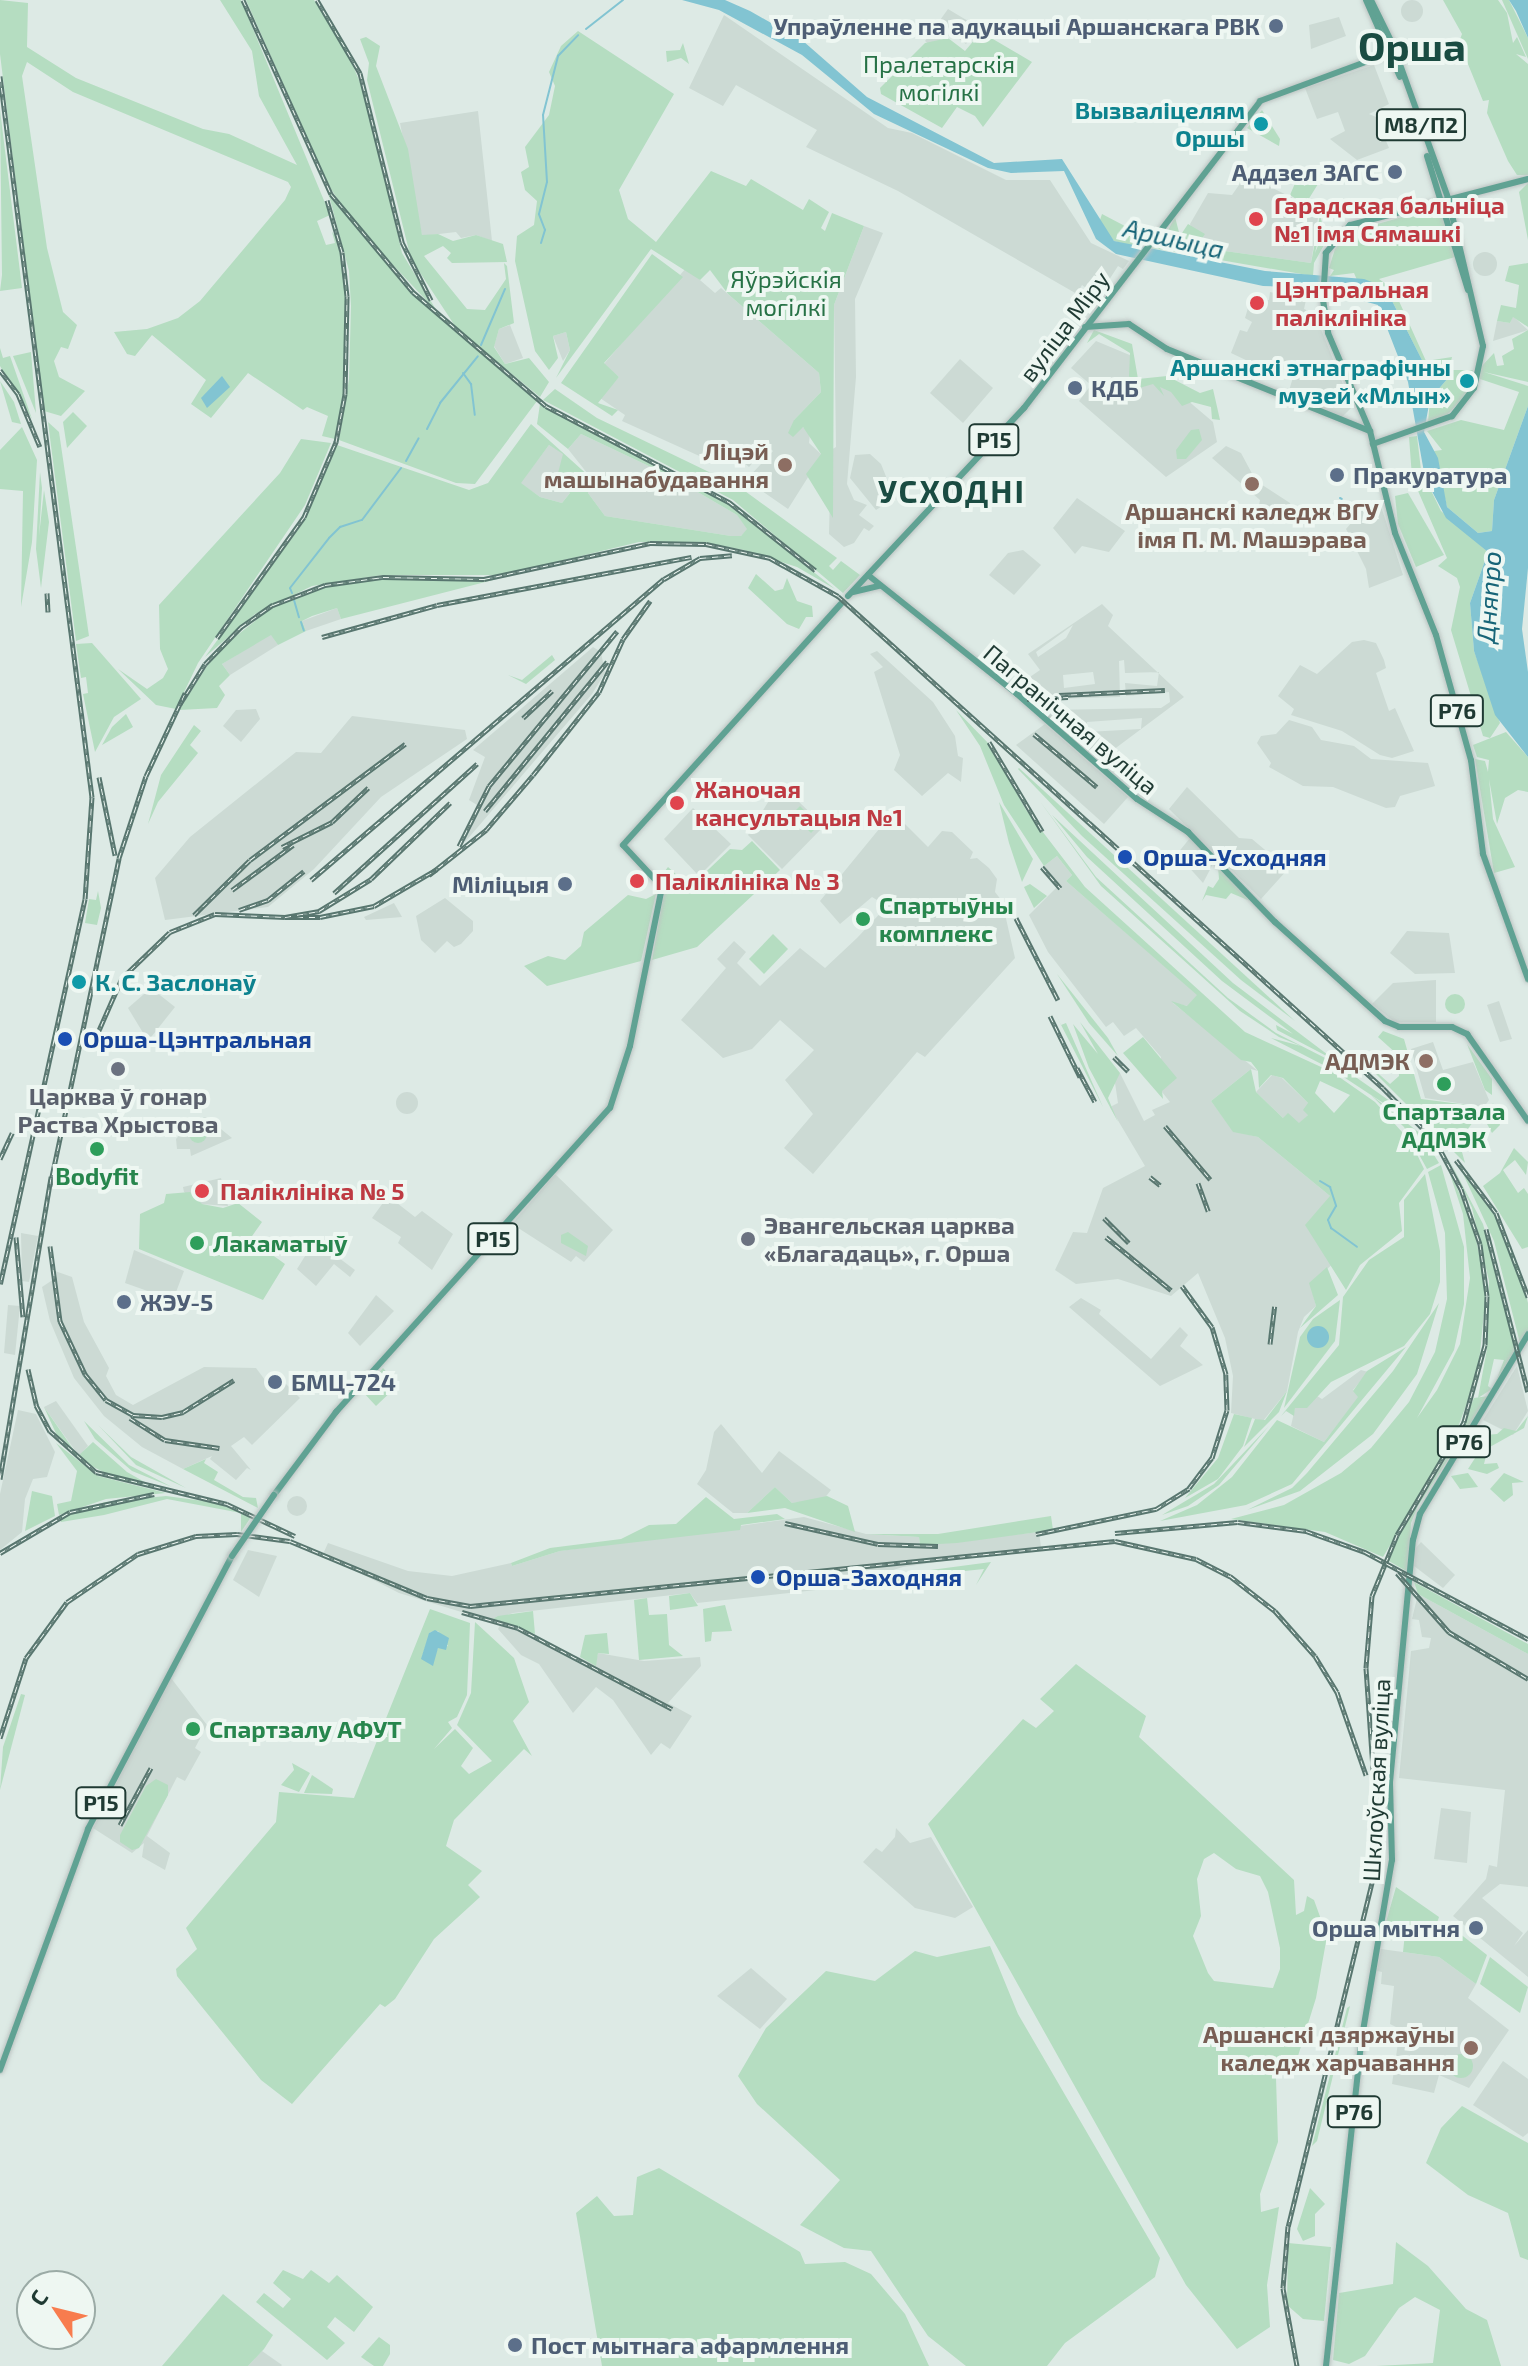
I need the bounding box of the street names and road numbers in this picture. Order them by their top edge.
road number: М8/П2 [1375,107,1467,143]
street label: вуліца Міру [1013,265,1115,387]
road number: Р15 [968,422,1020,458]
street label: Пагранічная вуліца [978,638,1164,800]
road number: Р76 [1429,693,1485,729]
road number: Р15 [467,1221,519,1257]
road number: Р76 [1436,1424,1492,1460]
street label: Шклоўская вуліца [1356,1678,1396,1882]
road number: Р15 [75,1785,127,1821]
road number: Р76 [1326,2094,1382,2130]

